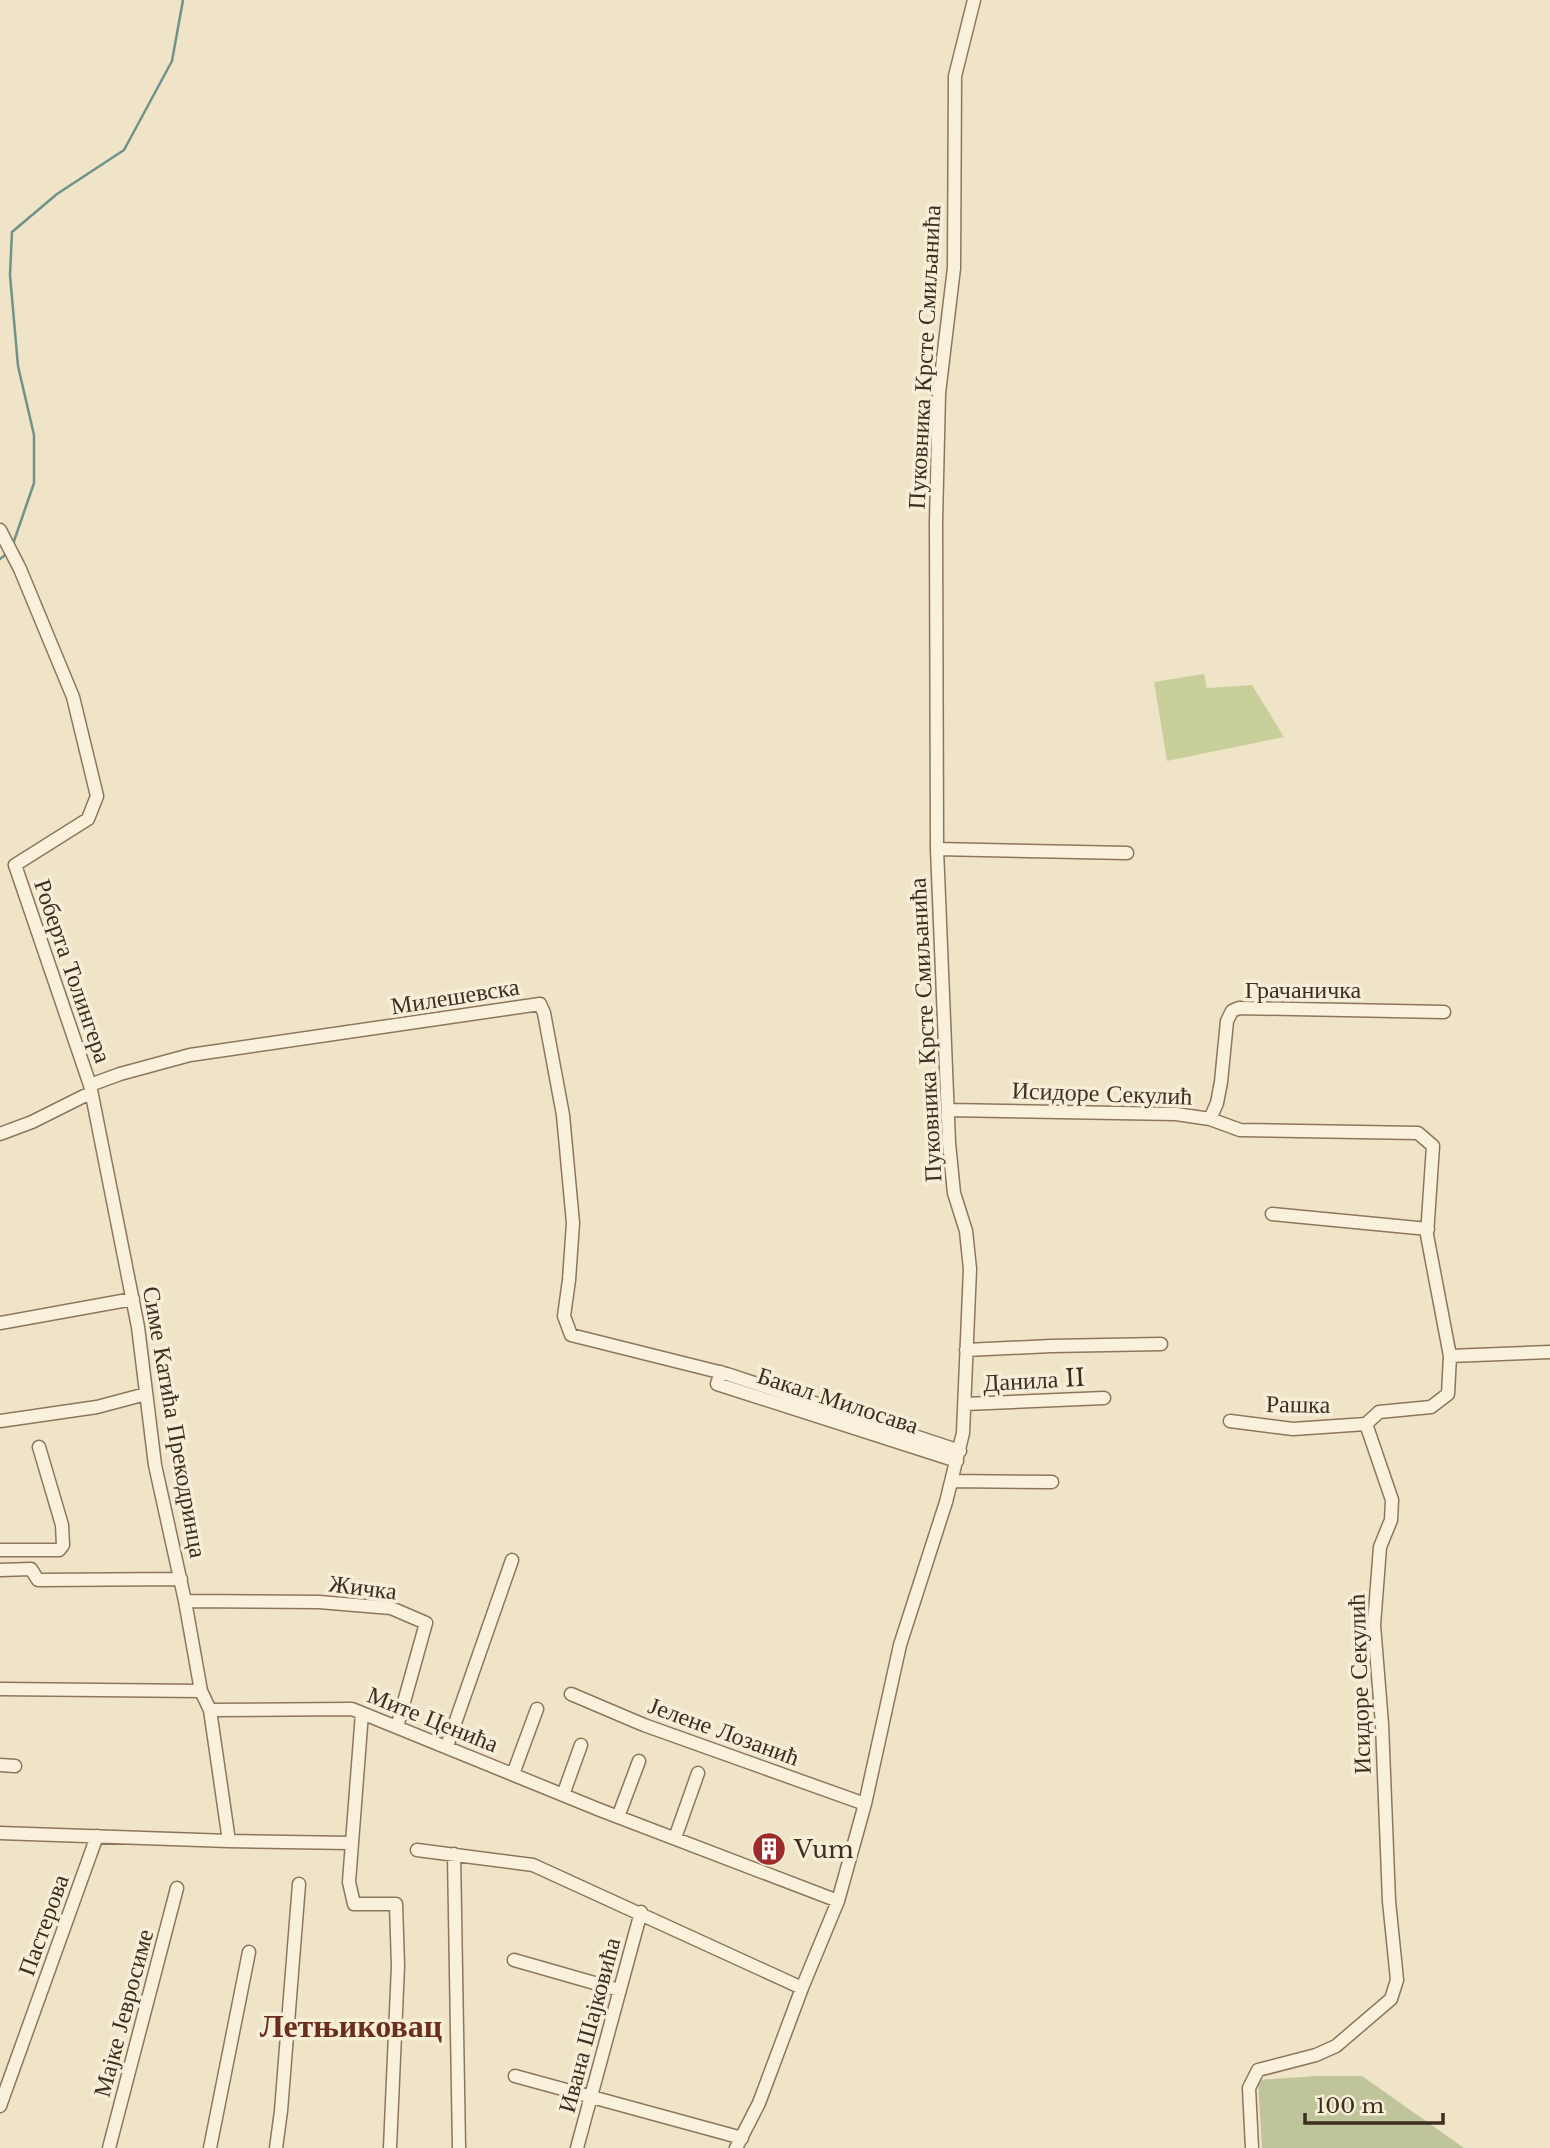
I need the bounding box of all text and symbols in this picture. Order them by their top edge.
street label: Пуковника Крсте Смиљанића [902,204,946,510]
street label: Роберта Толингера [28,875,118,1067]
street label: Пуковника Крсте Смиљанића [903,877,947,1183]
street label: Милешевска [389,971,522,1020]
street label: Грачаничка [1245,975,1362,1004]
street label: Исидоре Секулић [1011,1075,1193,1111]
street label: Симе Катића Прекодринца [137,1284,213,1560]
street label: Бакал Милосава [754,1360,922,1440]
street label: Данила II [982,1363,1086,1397]
street label: Рашка [1266,1389,1331,1419]
street label: Жичка [327,1568,399,1606]
street label: Исидоре Секулић [1341,1593,1377,1775]
street label: Мите Ценића [363,1680,503,1759]
street label: Јелене Лозанић [645,1690,803,1772]
building icon: Vum [750,1830,788,1868]
place label: Vum [793,1835,854,1864]
street label: Пастерова [11,1870,75,1980]
street label: Мајке Јевросиме [87,1926,159,2100]
street label: Ивана Шајковића [552,1934,626,2116]
district label: Летњиковац [260,2006,442,2046]
scale bar [1305,2082,1443,2126]
text: 100 m [1316,2093,1384,2119]

